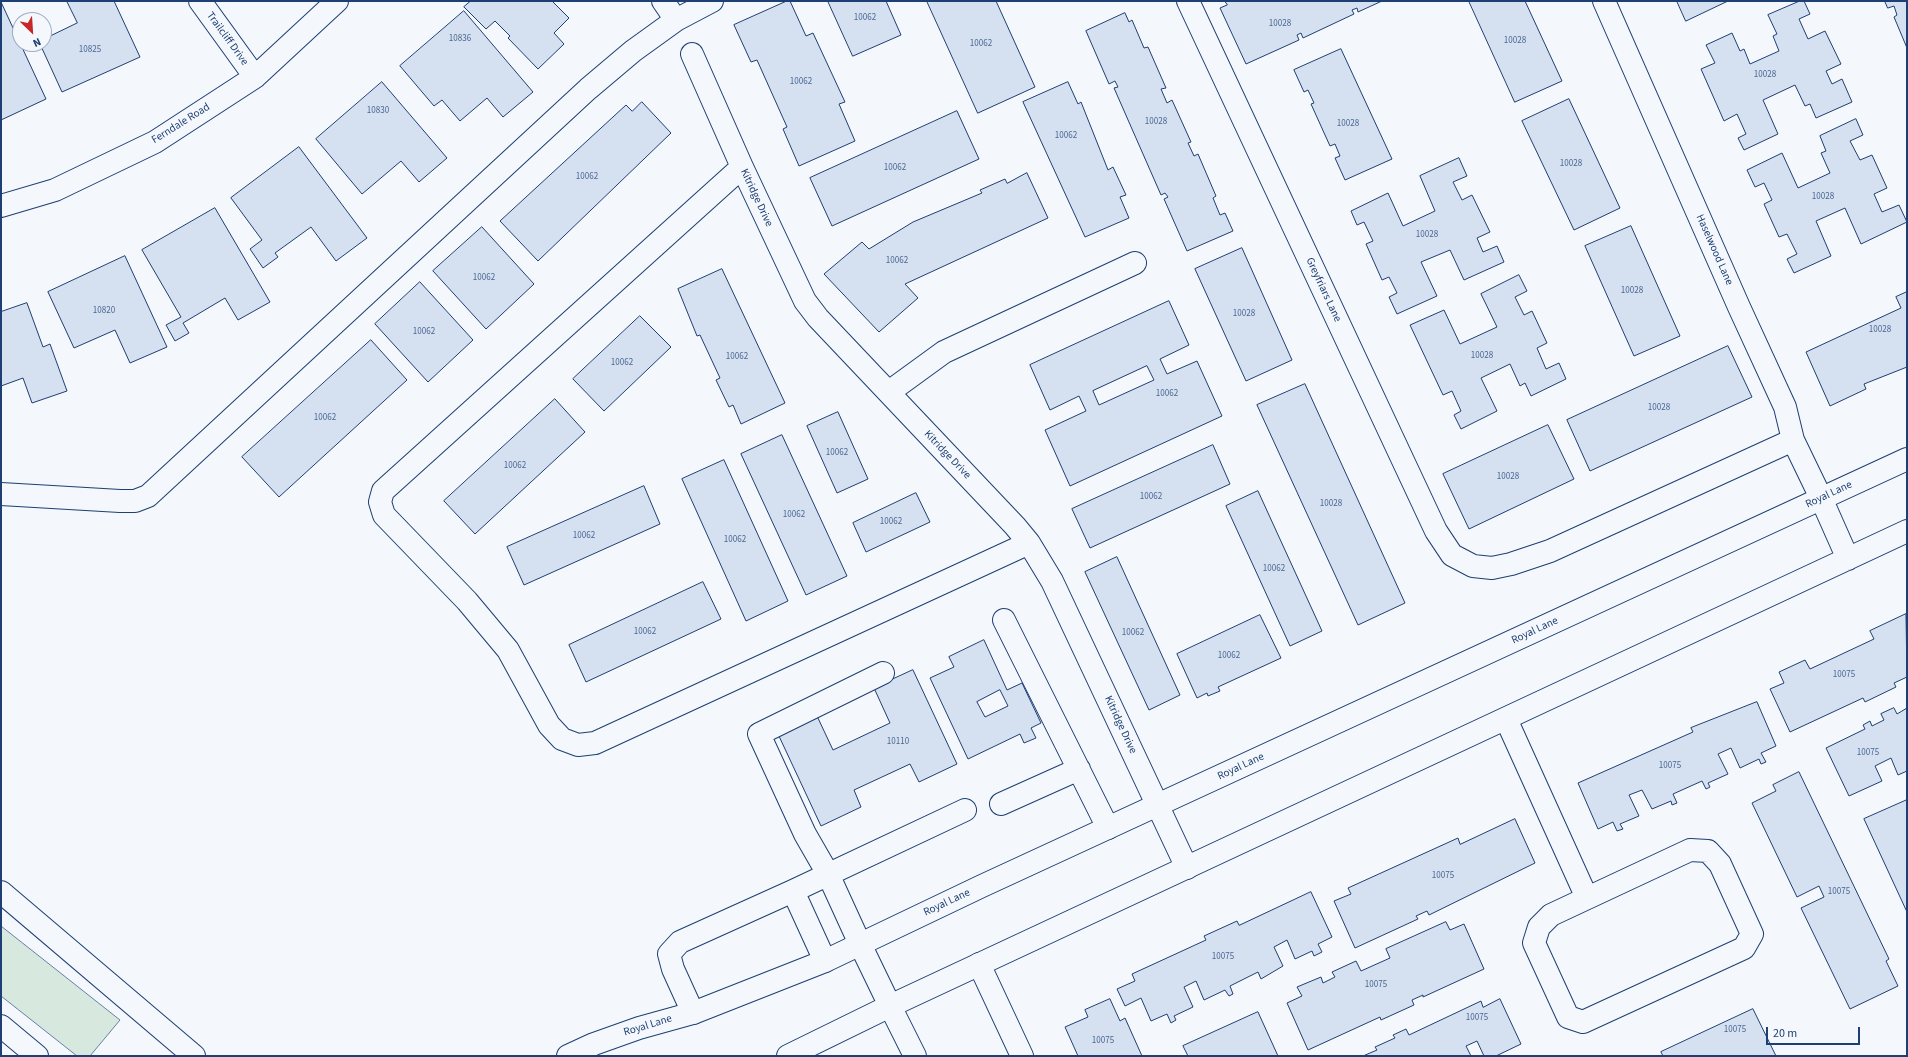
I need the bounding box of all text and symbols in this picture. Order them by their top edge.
street label: Trailcliff Drive [203,10,251,68]
north arrow [12,12,52,52]
house number: 10062 [854,13,876,23]
house number: 10028 [1269,19,1291,29]
text: N [30,34,43,51]
house number: 10836 [449,34,471,44]
house number: 10028 [1504,36,1526,46]
house number: 10062 [970,39,992,49]
house number: 10825 [79,45,101,55]
house number: 10028 [1754,70,1776,80]
house number: 10062 [790,77,812,87]
street label: Ferndale Road [149,101,213,147]
house number: 10830 [367,106,389,116]
house number: 10028 [1145,117,1167,127]
house number: 10028 [1337,119,1359,129]
house number: 10062 [1055,131,1077,141]
house number: 10028 [1560,159,1582,169]
house number: 10062 [884,163,906,173]
street label: Kitridge Drive [737,167,775,229]
house number: 10062 [576,172,598,182]
house number: 10028 [1812,192,1834,202]
street label: Haselwood Lane [1693,213,1735,287]
house number: 10028 [1416,230,1438,240]
house number: 10062 [886,256,908,266]
street label: Greyfriars Lane [1302,256,1344,324]
house number: 10062 [473,273,495,283]
house number: 10028 [1621,286,1643,296]
house number: 10820 [93,306,115,316]
house number: 10028 [1233,309,1255,319]
house number: 10028 [1869,325,1891,335]
house number: 10062 [413,327,435,337]
house number: 10028 [1471,351,1493,361]
house number: 10062 [726,352,748,362]
house number: 10062 [611,358,633,368]
house number: 10062 [1156,389,1178,399]
house number: 10028 [1648,403,1670,413]
house number: 10062 [314,413,336,423]
street label: Kitridge Drive [921,428,973,482]
house number: 10062 [826,448,848,458]
house number: 10062 [504,461,526,471]
house number: 10028 [1497,472,1519,482]
street label: Royal Lane [1804,478,1854,512]
house number: 10062 [1140,492,1162,502]
house number: 10028 [1320,499,1342,509]
house number: 10062 [783,510,805,520]
house number: 10062 [880,517,902,527]
house number: 10062 [573,531,595,541]
house number: 10062 [724,535,746,545]
house number: 10062 [1263,564,1285,574]
street label: Royal Lane [1510,614,1560,648]
house number: 10062 [634,627,656,637]
house number: 10062 [1122,628,1144,638]
house number: 10062 [1218,651,1240,661]
house number: 10075 [1833,670,1855,680]
street label: Kitridge Drive [1101,694,1139,756]
house number: 10110 [887,737,909,747]
house number: 10075 [1857,748,1879,758]
street label: Royal Lane [1216,750,1266,784]
house number: 10075 [1659,761,1681,771]
house number: 10075 [1432,871,1454,881]
street label: Royal Lane [922,886,972,920]
house number: 10075 [1828,887,1850,897]
house number: 10075 [1212,952,1234,962]
house number: 10075 [1365,980,1387,990]
street label: Royal Lane [622,1012,674,1040]
house number: 10075 [1466,1013,1488,1023]
scale bar [1768,1019,1862,1045]
house number: 10075 [1724,1025,1746,1035]
text: 20 m [1773,1025,1797,1042]
house number: 10075 [1092,1036,1114,1046]

